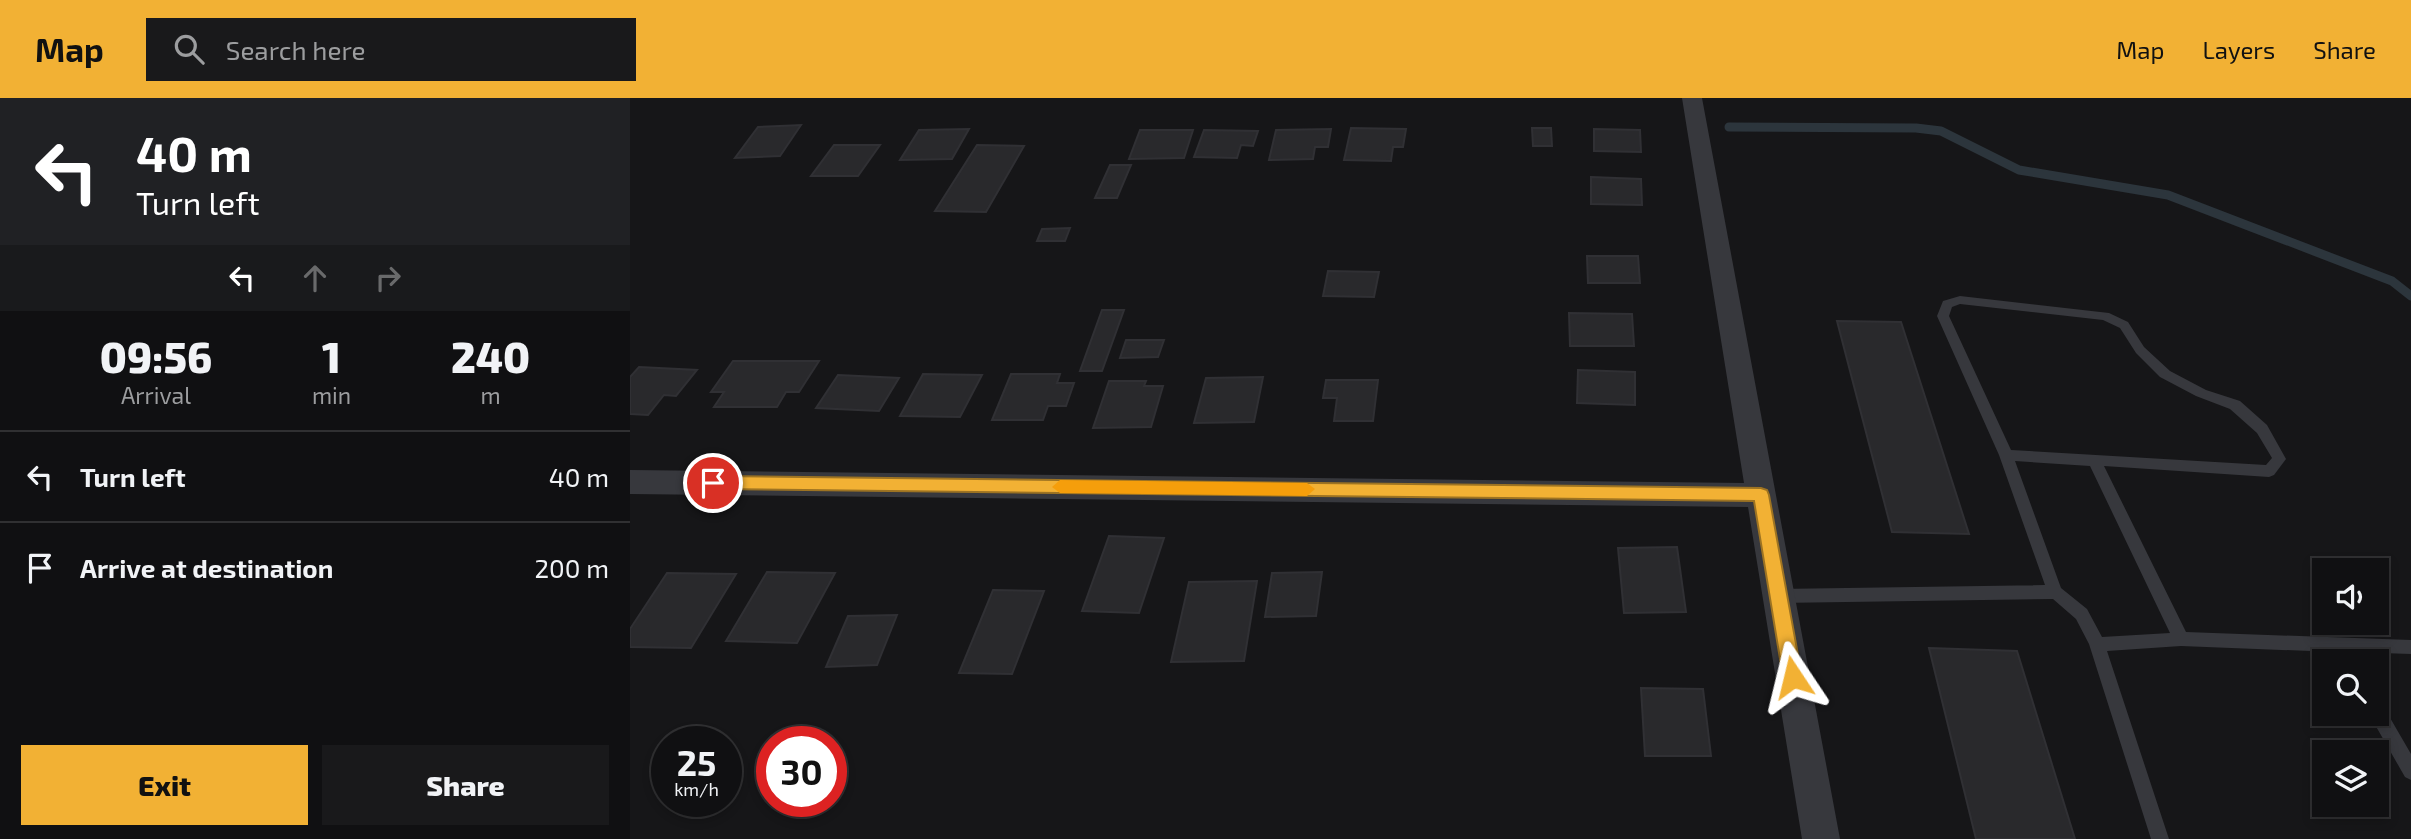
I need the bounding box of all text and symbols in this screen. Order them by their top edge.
search box [146,18,636,81]
text: Map [35,29,104,69]
icon: search [170,30,208,68]
text: Search here [226,34,365,65]
text: Map [2116,35,2164,64]
text: Layers [2202,35,2275,64]
text: Share [2313,35,2376,64]
text: 40 m [136,123,252,182]
icon: left [21,126,112,217]
text: Turn left [136,183,260,221]
icon: left [223,259,261,297]
icon: ahead [296,259,334,297]
icon: right [369,259,407,297]
text: 09:56 [100,331,212,381]
text: 1 [322,331,341,381]
text: 240 [451,331,530,381]
text: Arrival [121,381,191,409]
text: min [312,381,351,409]
text: m [481,381,501,409]
pin [683,453,743,513]
icon: left [21,458,59,496]
text: Turn left [80,461,186,492]
text: 40 m [549,461,609,492]
icon: arrive [694,464,732,502]
icon: arrive [21,549,59,587]
text: Arrive at destination [80,552,333,583]
text: 200 m [534,552,609,583]
map controls [2312,558,2389,817]
button: sound [2312,558,2389,635]
position arrow [1756,640,1830,714]
button: search [2312,649,2389,726]
speed limit sign: 30 [756,726,847,817]
button: layers [2312,740,2389,817]
text: 25 [677,741,716,783]
button: Exit [21,745,308,825]
button: Share [322,745,609,825]
text: km/h [674,778,719,800]

